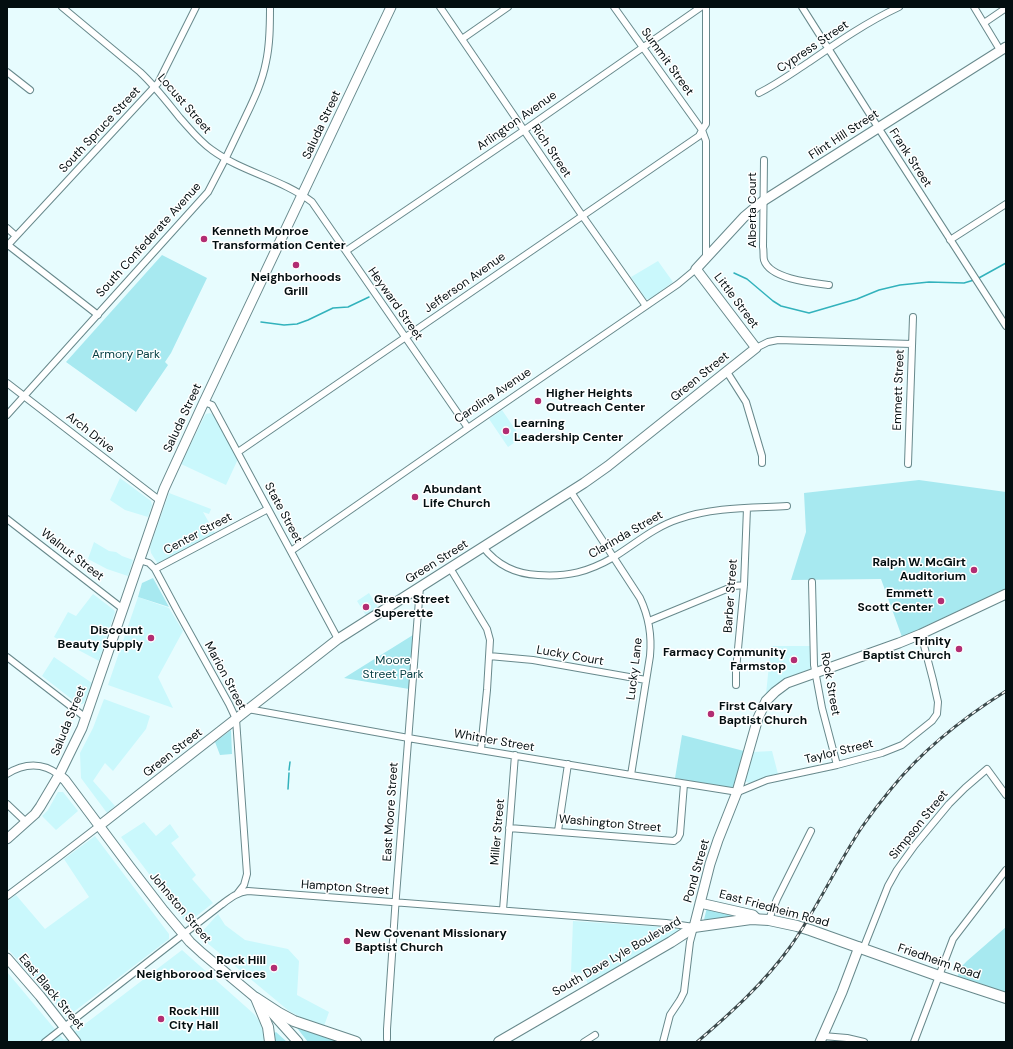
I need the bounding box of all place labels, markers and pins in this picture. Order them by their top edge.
place label: Kenneth Monroe Transformation Center [212,225,346,253]
marker: Kenneth Monroe Transformation Center [199,234,209,244]
marker: Neighborhoods Grill [291,260,301,270]
place label: Neighborhoods Grill [251,271,341,299]
place label: Higher Heights Outreach Center [546,387,645,415]
marker: Higher Heights Outreach Center [533,396,543,406]
place label: Learning Leadership Center [514,417,623,445]
marker: Learning Leadership Center [501,426,511,436]
place label: Abundant Life Church [423,483,490,511]
marker: Abundant Life Church [410,492,420,502]
place label: Ralph W. McGirt Auditorium [872,556,966,584]
marker: Ralph W. McGirt Auditorium [969,565,979,575]
place label: Emmett Scott Center [858,587,933,615]
place label: Green Street Superette [374,593,450,621]
marker: Emmett Scott Center [936,596,946,606]
marker: Green Street Superette [361,602,371,612]
place label: Discount Beauty Supply [58,624,143,652]
marker: Discount Beauty Supply [146,633,156,643]
place label: Trinity Baptist Church [863,635,951,663]
marker: Trinity Baptist Church [954,644,964,654]
place label: Farmacy Community Farmstop [663,646,786,674]
marker: Farmacy Community Farmstop [789,655,799,665]
place label: First Calvary Baptist Church [719,700,807,728]
marker: First Calvary Baptist Church [706,709,716,719]
place label: New Covenant Missionary Baptist Church [355,927,507,955]
marker: New Covenant Missionary Baptist Church [342,936,352,946]
place label: Rock Hill Neighborood Services [137,954,266,982]
marker: Rock Hill Neighborood Services [269,963,279,973]
place label: Rock Hill City Hall [169,1005,219,1033]
marker: Rock Hill City Hall [156,1014,166,1024]

